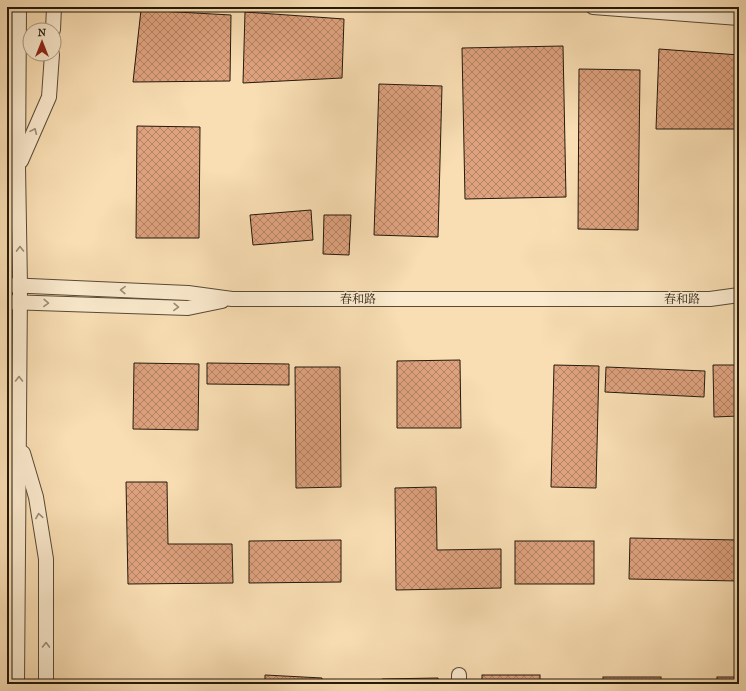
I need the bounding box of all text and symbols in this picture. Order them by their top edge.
north arrow [22,22,62,62]
text: N [38,26,47,39]
one-way arrow [29,127,37,135]
one-way arrow [16,246,24,252]
one-way arrow [120,286,126,294]
street label: 春和路 [340,292,376,306]
street label: 春和路 [664,292,700,306]
one-way arrow [43,299,49,307]
one-way arrow [173,303,179,311]
one-way arrow [15,376,23,382]
one-way arrow [35,512,44,519]
one-way arrow [42,642,50,648]

